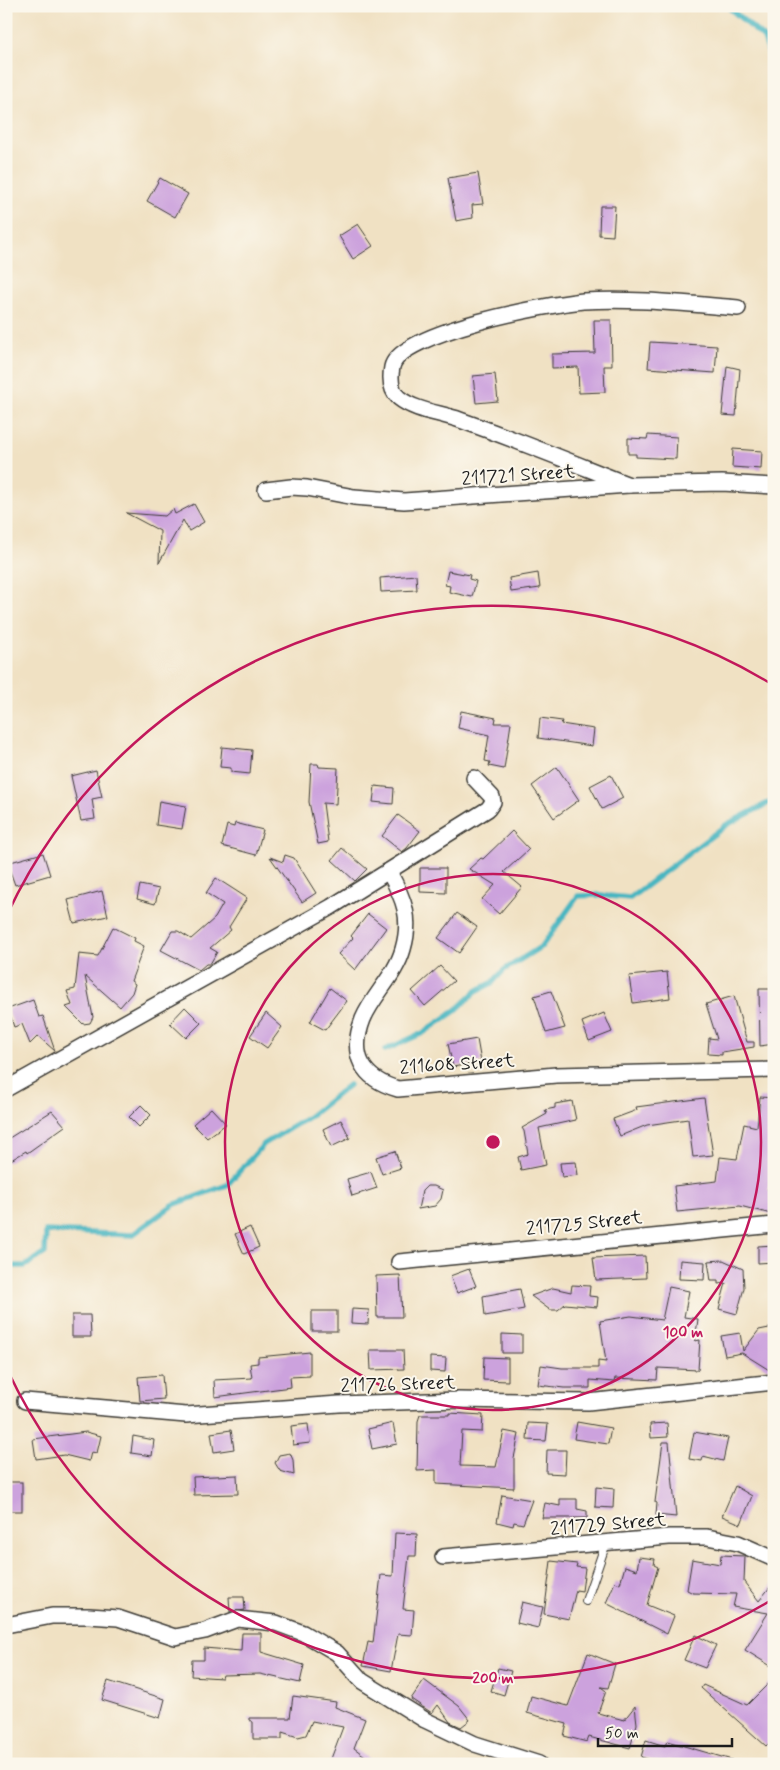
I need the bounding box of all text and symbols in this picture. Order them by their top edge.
street label: 211721 Street [461,459,576,492]
street label: 211608 Street [399,1048,515,1081]
centre of rings [484,1133,502,1151]
street label: 211725 Street [525,1205,643,1242]
text: 100 m [663,1323,703,1343]
street label: 211726 Street [340,1370,456,1399]
street label: 211729 Street [549,1507,667,1542]
text: 200 m [473,1669,514,1689]
scale bar [598,1715,731,1747]
text: 50 m [605,1724,639,1744]

